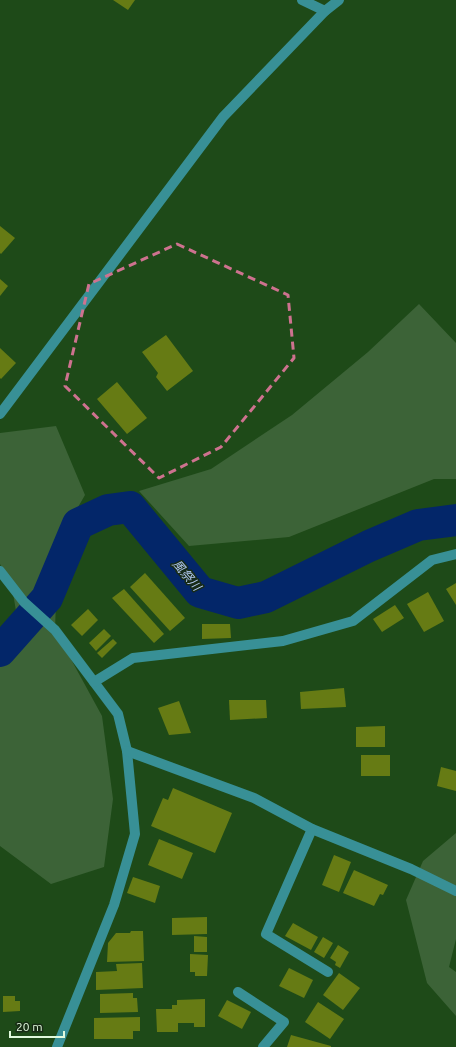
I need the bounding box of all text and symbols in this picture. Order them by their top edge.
water label: 風祭川 [170,557,205,594]
scale bar [10,1013,64,1039]
text: 20 m [16,1020,43,1033]

